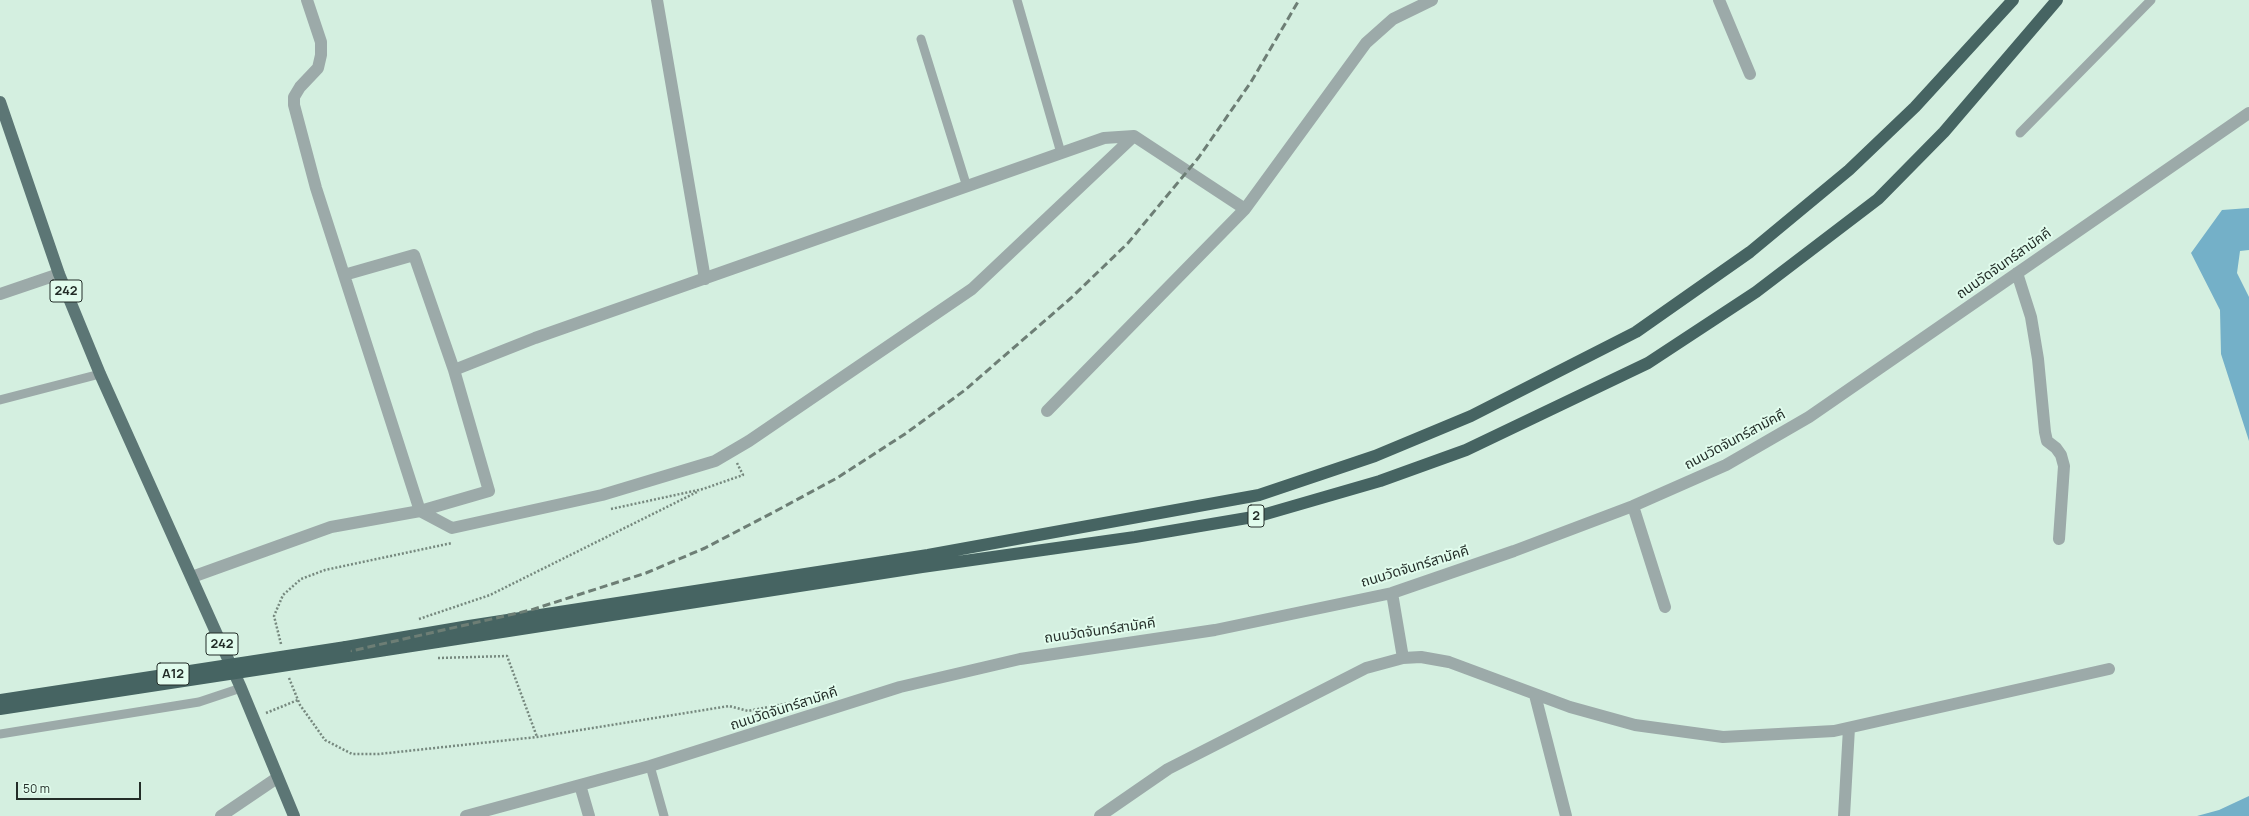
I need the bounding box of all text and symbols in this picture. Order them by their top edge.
street label: ถนนวัดจันทร์สามัคคี [1953,225,2055,303]
road number: 242 [50,280,82,302]
street label: ถนนวัดจันทร์สามัคคี [1682,406,1788,474]
road number: 2 [1248,505,1264,527]
street label: ถนนวัดจันทร์สามัคคี [1359,543,1471,591]
street label: ถนนวัดจันทร์สามัคคี [1043,615,1157,647]
road number: 242 [206,633,238,655]
road number: A12 [157,663,189,685]
street label: ถนนวัดจันทร์สามัคคี [728,684,840,734]
scale bar [18,774,143,800]
text: 50 m [23,780,50,797]

